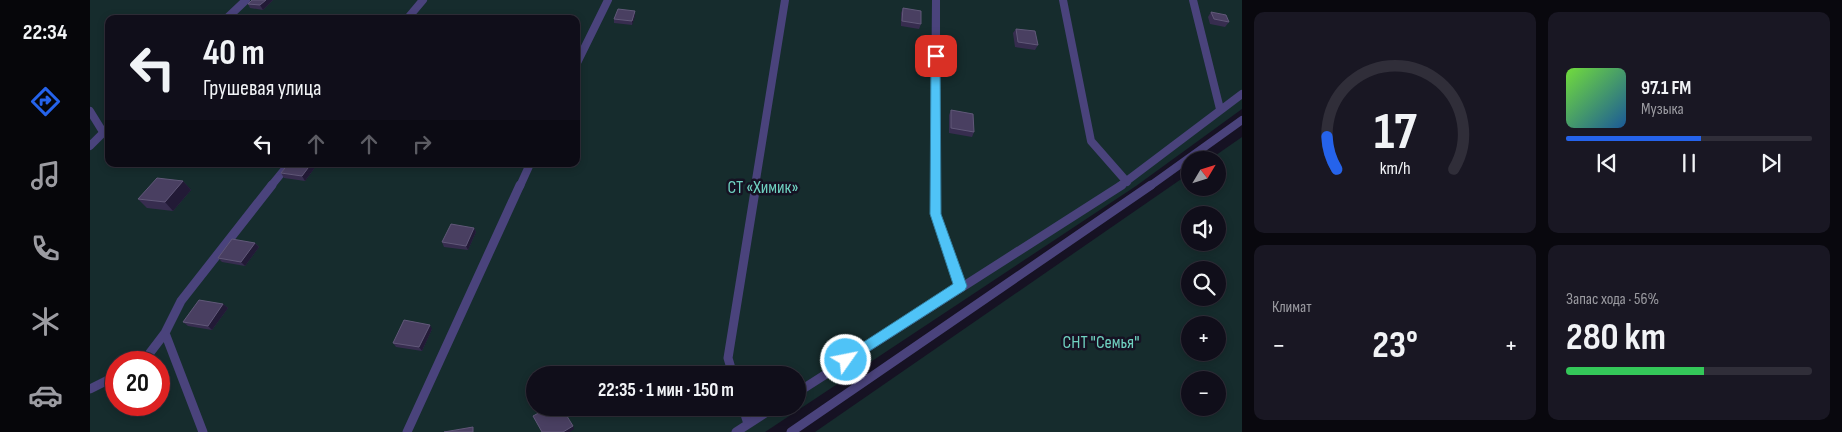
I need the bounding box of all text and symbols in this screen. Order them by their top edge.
text: 22:34 [23,19,67,46]
text: 40 m [203,32,265,75]
icon: left [120,35,185,100]
pin [915,35,957,77]
icon: arrive [922,42,950,70]
text: Грушевая улица [203,75,322,102]
text: 97.1 FM [1641,77,1691,100]
icon: directions [28,84,63,119]
text: Музыка [1641,100,1684,119]
text: 17 [1374,101,1417,164]
icon: left [249,130,277,158]
icon: ahead [302,130,330,158]
icon: ahead [355,130,383,158]
icon: right [408,130,436,158]
icon: previous [1593,149,1621,177]
icon: pause [1675,149,1703,177]
icon: next [1757,149,1785,177]
north arrow [1181,151,1226,196]
map controls [1181,151,1226,416]
icon: music [28,158,63,193]
text: km/h [1380,158,1410,179]
park label: СТ «Химик» [727,177,799,198]
button: sound [1181,206,1226,251]
icon: phone [28,231,63,266]
button: search [1181,261,1226,306]
text: Запас хода · 56% [1566,290,1659,309]
text: Климат [1272,298,1312,317]
icon: climate [28,304,63,339]
text: 280 km [1566,315,1666,360]
button: + [1181,316,1226,361]
text: 23° [1372,323,1418,368]
text: − [1272,329,1286,362]
text: + [1504,329,1518,362]
park label: СНТ "Семья" [1063,332,1139,353]
position arrow [819,333,871,385]
speed limit sign: 20 [105,351,170,416]
button: − [1181,371,1226,416]
icon: car [28,378,63,413]
text: 22:35 · 1 мин · 150 m [598,379,734,402]

